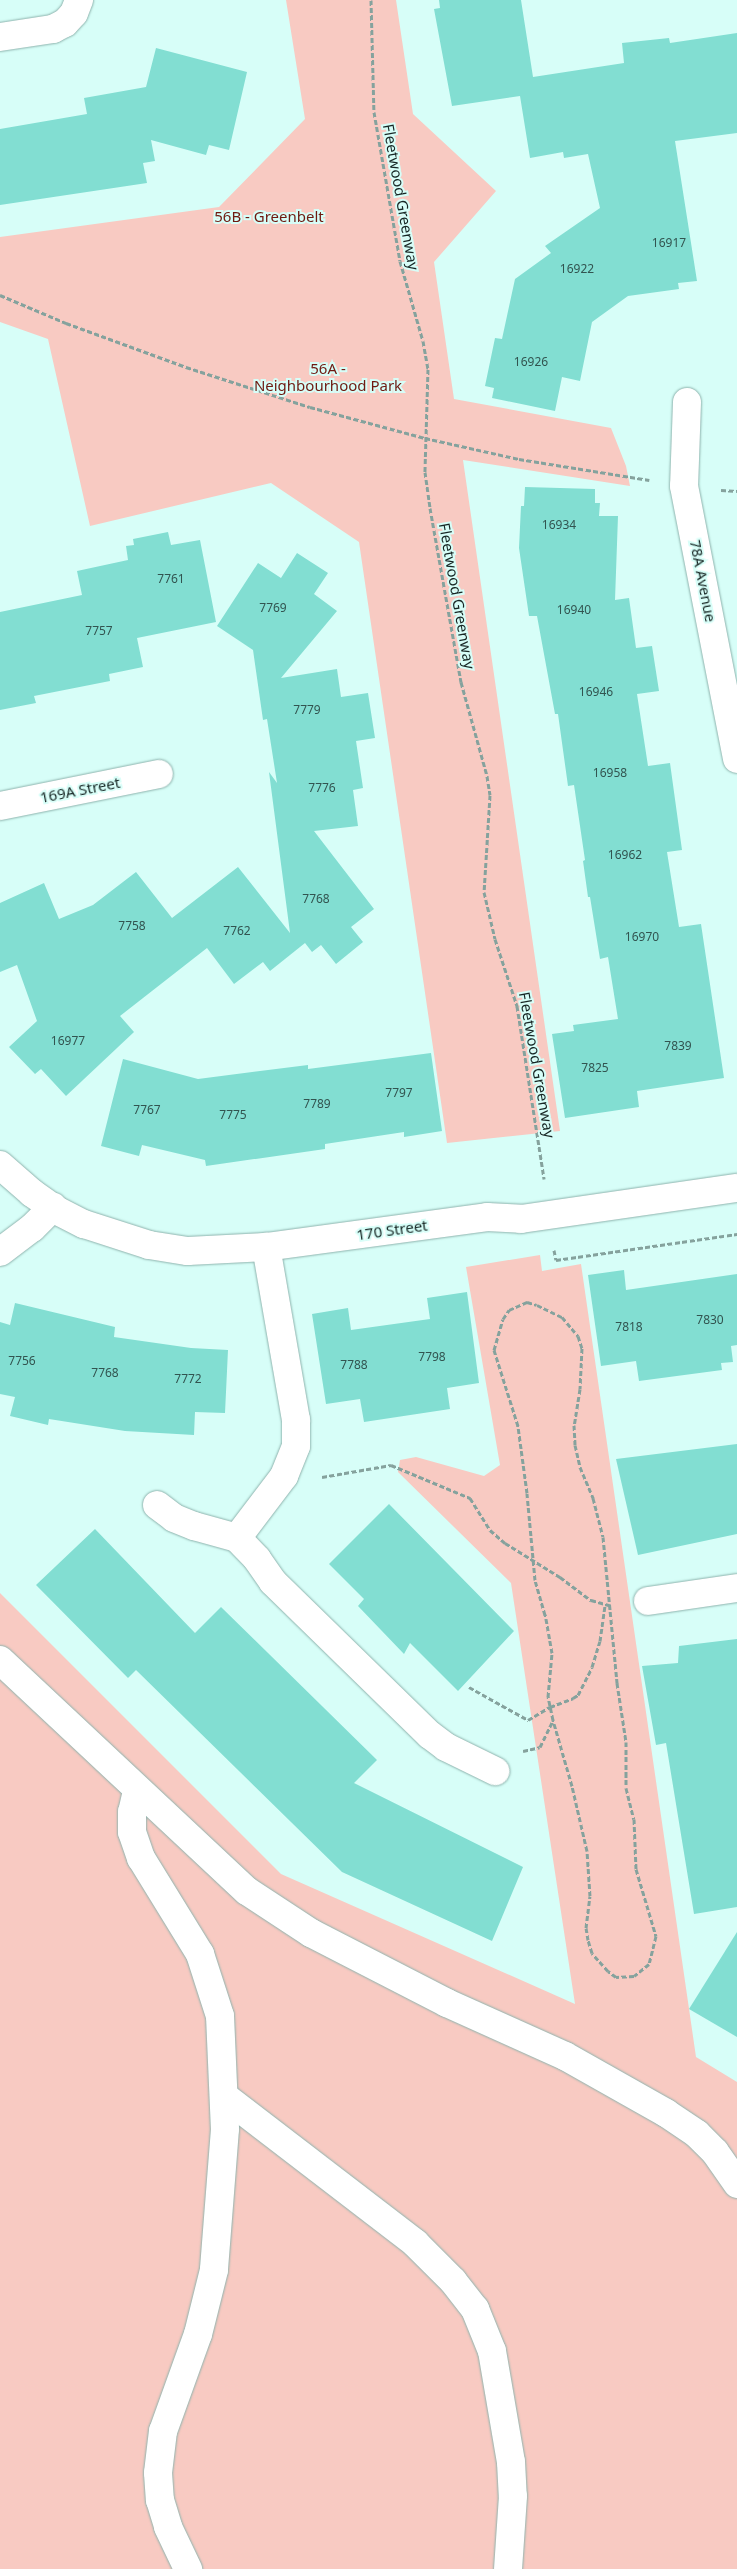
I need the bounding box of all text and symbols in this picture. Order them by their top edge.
street label: Fleetwood Greenway [379,123,423,271]
park label: 56B - Greenbelt [214,208,324,226]
house number: 16917 [652,236,686,250]
house number: 16922 [560,262,594,276]
house number: 16926 [514,355,548,369]
park label: 56A - Neighbourhood Park [254,359,402,394]
house number: 16934 [542,518,576,532]
street label: Fleetwood Greenway [435,522,479,670]
street label: 78A Avenue [686,538,720,624]
house number: 7761 [157,572,185,586]
house number: 7769 [259,601,287,615]
house number: 16940 [557,603,591,617]
house number: 7757 [85,624,113,638]
house number: 16946 [579,685,613,699]
house number: 7779 [293,703,321,717]
house number: 16958 [593,766,627,780]
street label: 169A Street [38,773,122,807]
house number: 7776 [308,781,336,795]
house number: 16962 [608,848,642,862]
house number: 7768 [302,892,330,906]
house number: 7758 [118,919,146,933]
house number: 7762 [223,924,251,938]
house number: 16970 [625,930,659,944]
street label: Fleetwood Greenway [515,991,559,1139]
house number: 16977 [51,1034,85,1048]
house number: 7839 [664,1039,692,1053]
house number: 7825 [581,1061,609,1075]
house number: 7797 [385,1086,413,1100]
house number: 7789 [303,1097,331,1111]
house number: 7767 [133,1103,161,1117]
house number: 7775 [219,1108,247,1122]
street label: 170 Street [355,1216,429,1244]
house number: 7830 [696,1313,724,1327]
house number: 7818 [615,1320,643,1334]
house number: 7798 [418,1350,446,1364]
house number: 7756 [8,1354,36,1368]
house number: 7788 [340,1358,368,1372]
house number: 7768 [91,1366,119,1380]
house number: 7772 [174,1372,202,1386]

